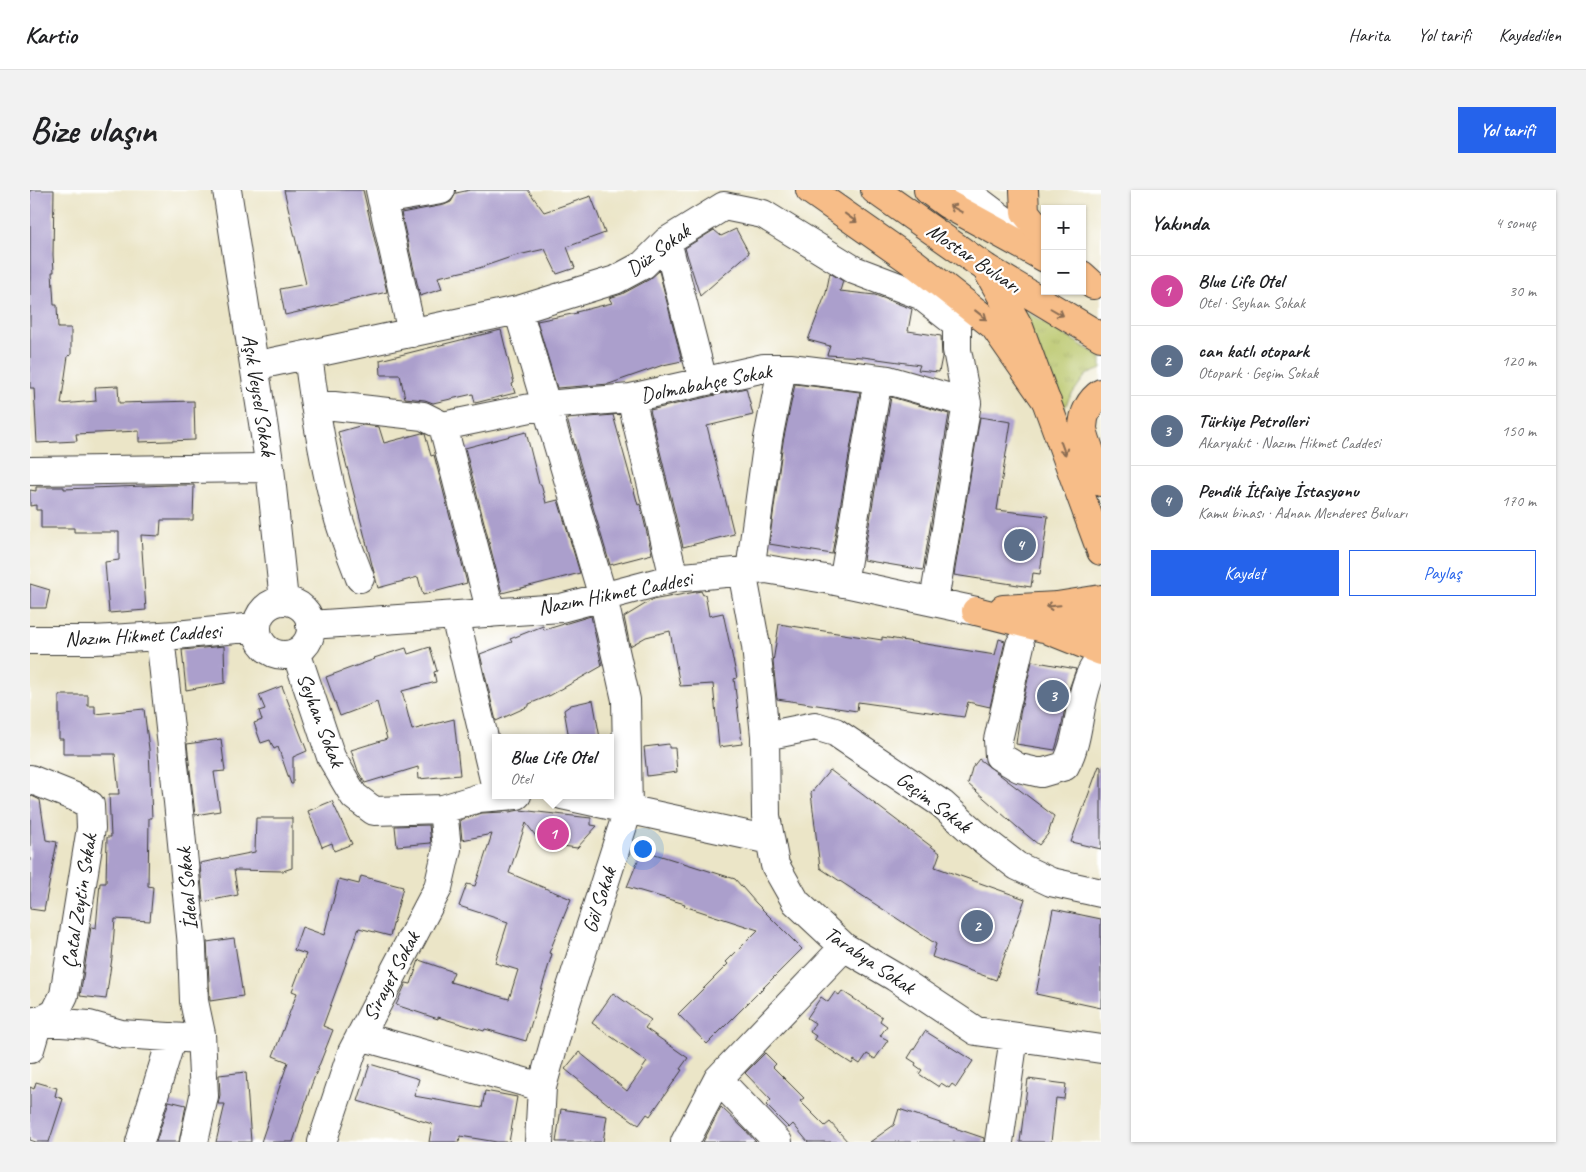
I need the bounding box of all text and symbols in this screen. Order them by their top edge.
text: Kartio [25,20,77,50]
text: Harita [1349,24,1390,46]
text: Yol tarifi [1418,24,1471,46]
text: Kaydedilen [1499,24,1561,46]
button: Yol tarifi [1458,107,1556,153]
text: Bize ulaşın [30,108,156,153]
one-way arrow [949,204,964,214]
map controls [1041,205,1086,295]
button: + [1041,205,1086,250]
text: Yakında [1151,210,1209,236]
one-way arrow [844,212,857,223]
text: 4 sonuç [1495,213,1536,233]
street label: Düz Sokak [621,217,696,282]
street label: Mostar Bulvarı [922,217,1027,299]
button: − [1041,250,1086,295]
text: Blue Life Otel [1198,269,1284,293]
text: 1 [1163,281,1171,301]
text: 30 m [1509,281,1536,301]
text: Otel · Seyhan Sokak [1198,293,1305,313]
one-way arrow [1050,307,1065,317]
one-way arrow [974,310,987,321]
street label: Aşık Veysel Sokak [237,332,282,459]
text: can katlı otopark [1198,339,1309,363]
text: 2 [1163,351,1171,371]
text: 120 m [1502,351,1536,371]
street label: Dolmabahçe Sokak [638,357,775,408]
text: Otopark · Geçim Sokak [1198,363,1318,383]
text: Türkiye Petrolleri [1198,409,1308,433]
text: 3 [1163,421,1171,441]
text: 150 m [1502,421,1536,441]
text: Akaryakıt · Nazım Hikmet Caddesi [1198,433,1380,453]
one-way arrow [1059,440,1068,455]
text: Pendik İtfaiye İstasyonu [1198,479,1359,503]
text: 4 [1163,491,1171,511]
text: 170 m [1502,491,1536,511]
text: Kamu binası · Adnan Menderes Bulvarı [1198,503,1407,523]
pin: 4 [1004,526,1036,564]
button: Kaydet [1151,550,1339,596]
button: Paylaş [1349,550,1536,596]
street label: Nazım Hikmet Caddesi [536,565,697,621]
one-way arrow [1045,601,1061,611]
street label: Nazım Hikmet Caddesi [64,618,225,652]
street label: Seyhan Sokak [291,669,351,772]
pin: 3 [1037,677,1069,715]
popup [492,734,614,799]
text: Blue Life Otel [510,745,596,769]
street label: Geçim Sokak [891,765,978,839]
text: Otel [510,769,532,789]
pin: 1 [537,815,569,853]
street label: Çatal Zeytin Sokak [56,830,103,970]
your location [630,836,656,862]
street label: İdeal Sokak [170,844,204,931]
street label: Göl Sokak [576,863,622,936]
pin: 2 [961,907,993,945]
street label: Tarabya Sokak [820,920,921,1001]
street label: Sirayet Sokak [357,926,426,1025]

